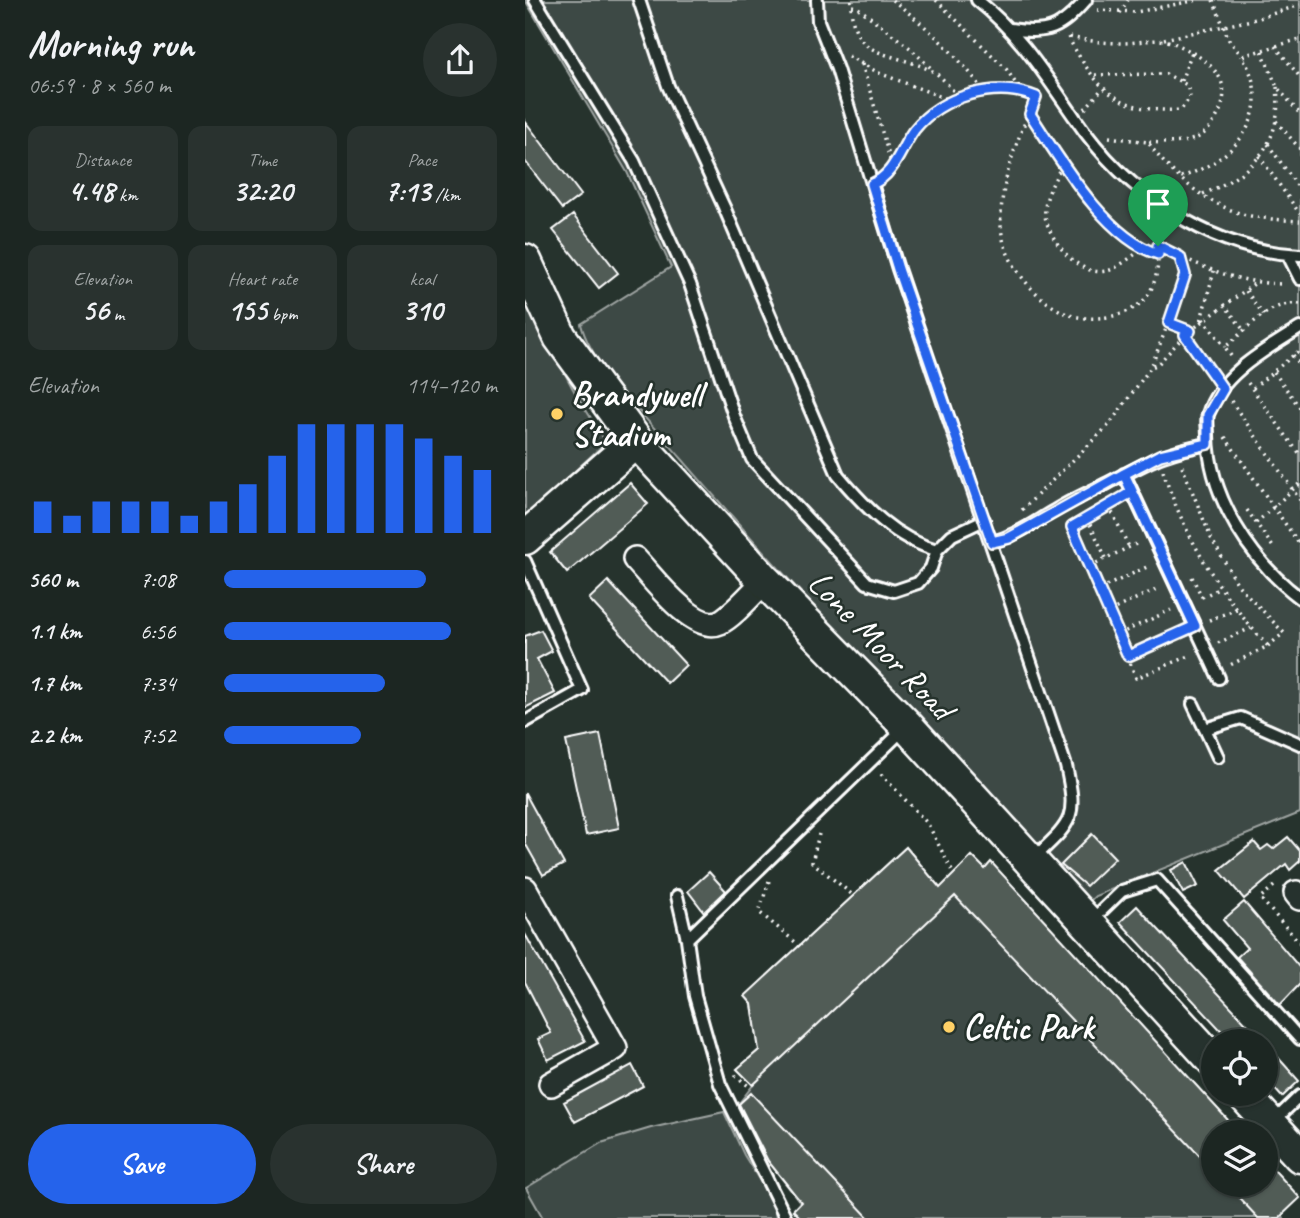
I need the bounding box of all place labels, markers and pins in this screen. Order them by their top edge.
pin [1128,174,1188,246]
place label: Brandywell Stadium [571,372,708,457]
marker: Brandywell Stadium [549,406,565,422]
place label: Celtic Park [963,1005,1096,1050]
marker: Celtic Park [941,1019,957,1035]

